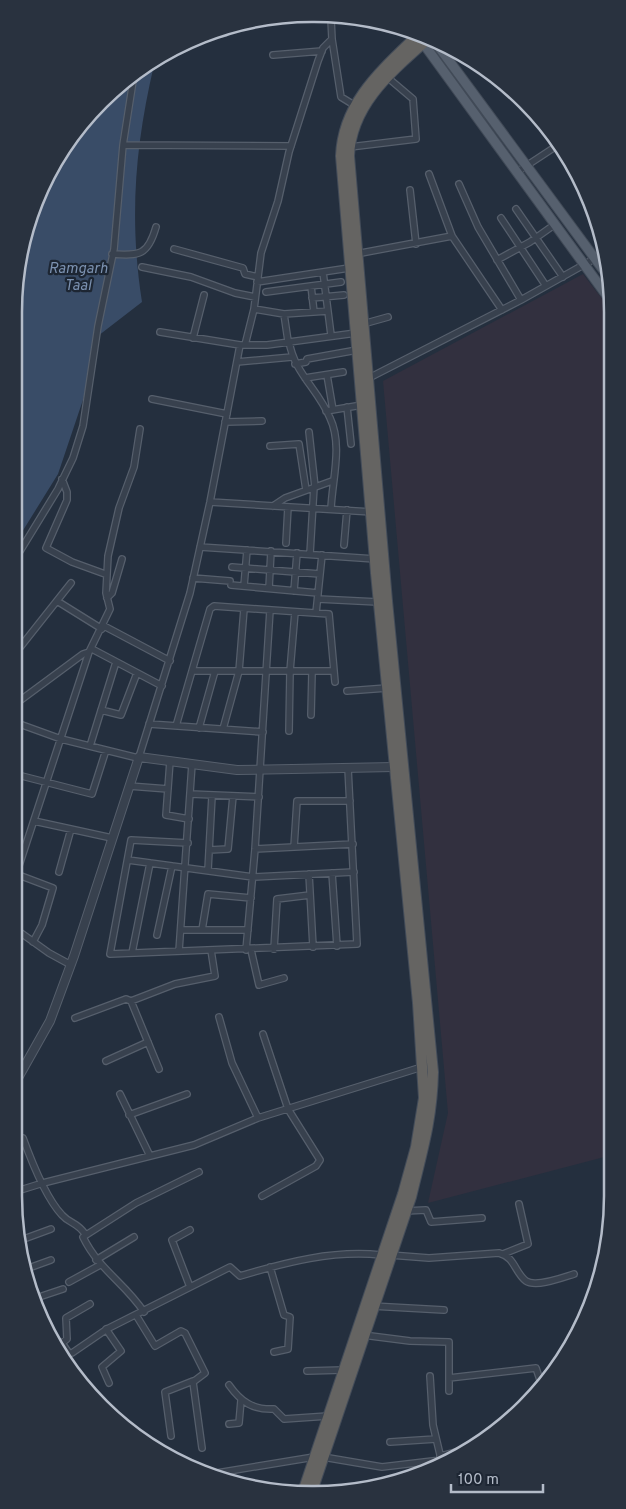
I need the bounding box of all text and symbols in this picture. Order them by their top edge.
water label: Ramgarh Taal [48,260,108,296]
scale bar [451,1462,544,1494]
text: 100 m [458,1471,499,1490]

